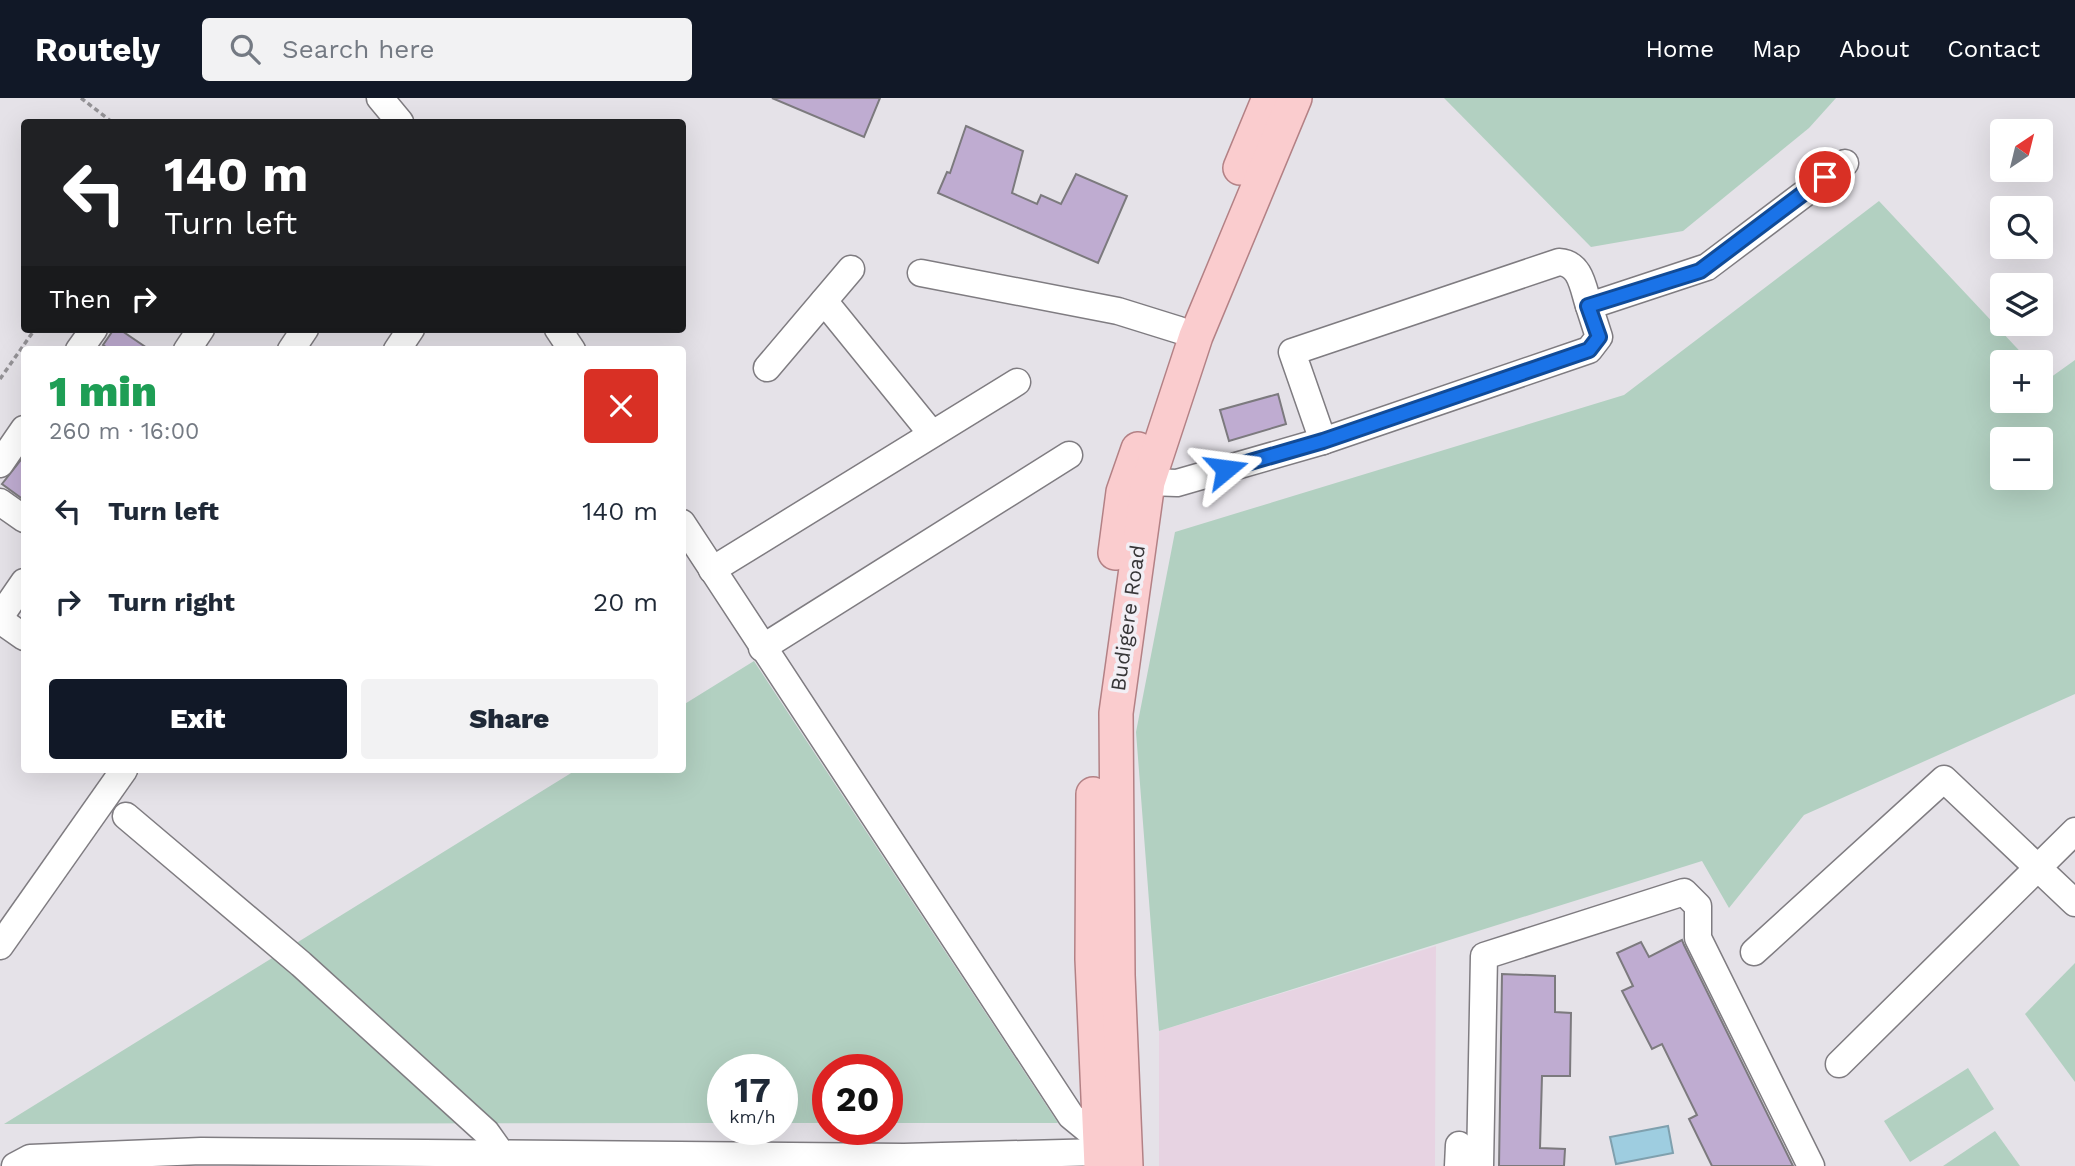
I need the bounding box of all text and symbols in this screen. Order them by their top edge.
search box [202,18,692,81]
text: Routely [35,30,160,69]
icon: search [226,30,264,68]
text: Search here [282,34,434,64]
text: Home [1646,35,1714,63]
text: Map [1752,35,1801,63]
text: About [1839,35,1909,63]
text: Contact [1947,35,2040,63]
north arrow [1990,119,2053,182]
map controls [1990,119,2053,490]
text: 140 m [164,145,308,203]
icon: left [49,147,140,238]
pin [1795,147,1855,207]
icon: arrive [1806,158,1844,196]
button: search [1990,196,2053,259]
text: Turn left [164,204,297,242]
button: layers [1990,273,2053,336]
icon: right [125,280,163,318]
text: Then [49,284,111,314]
button: + [1990,350,2053,413]
text: 1 min [49,367,157,416]
button: close [584,369,658,443]
text: 260 m · 16:00 [49,418,199,445]
button: − [1990,427,2053,490]
position arrow [1189,432,1263,506]
icon: left [49,492,87,530]
text: Turn left [108,496,219,526]
text: 140 m [582,496,658,526]
street label: Budigere Road [1105,543,1150,693]
icon: right [49,583,87,621]
text: Turn right [108,587,235,617]
text: 20 m [593,587,658,617]
button: Exit [49,679,347,759]
button: Share [361,679,658,759]
speed limit sign: 20 [812,1054,903,1145]
text: 17 [734,1069,771,1111]
text: km/h [729,1106,776,1127]

